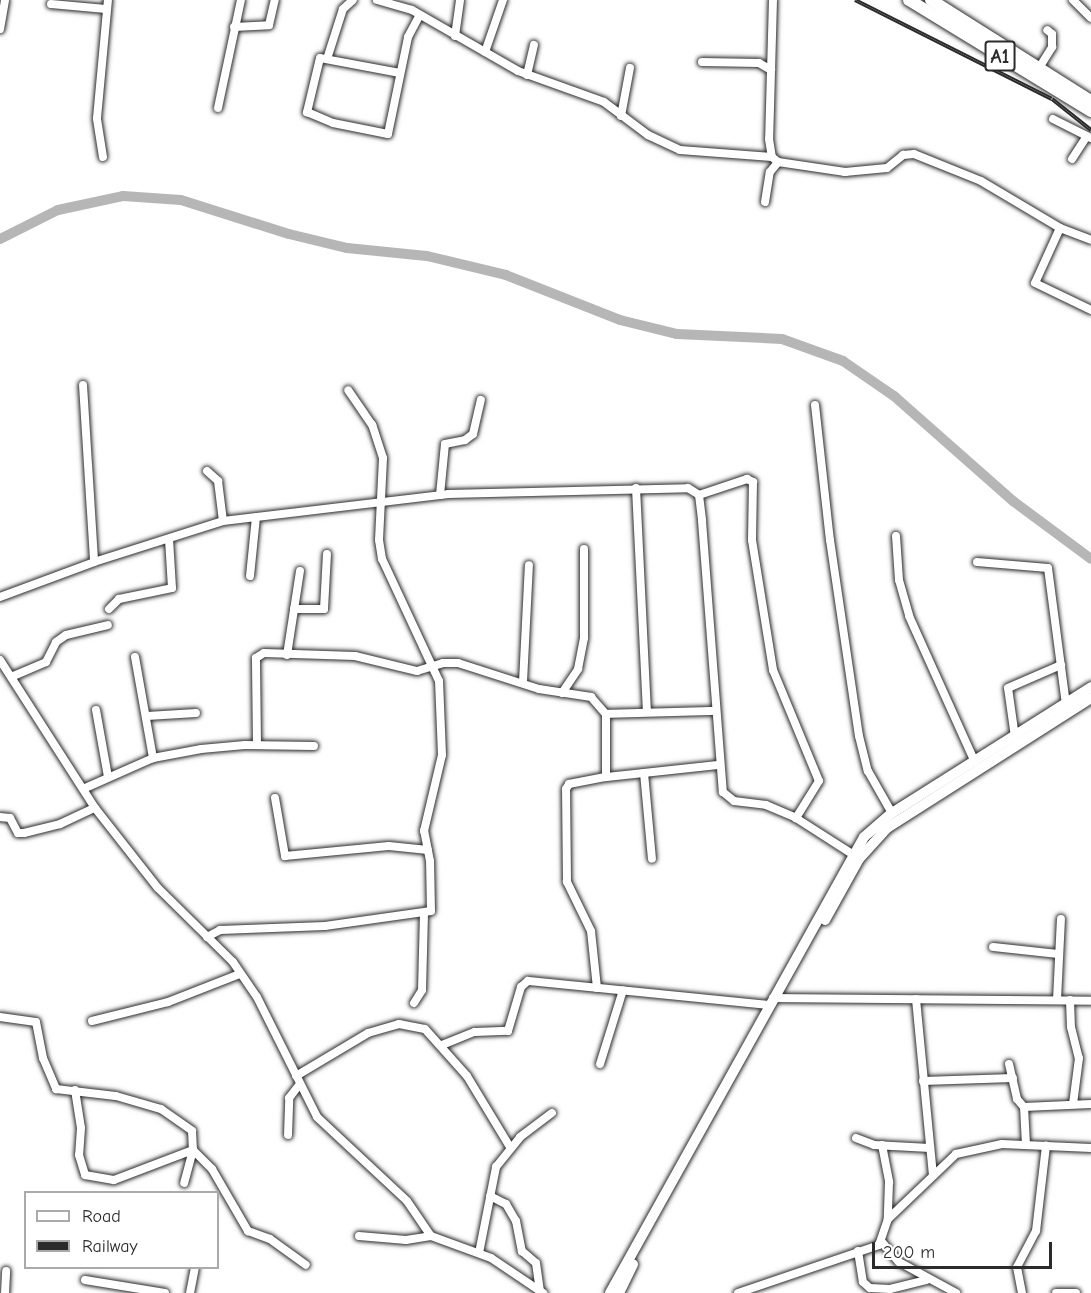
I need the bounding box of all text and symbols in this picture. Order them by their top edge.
road number: A1 [984,39,1016,73]
legend [24,1191,219,1269]
text: Road [82,1206,121,1227]
scale bar [875,1230,1055,1268]
text: Railway [82,1236,138,1257]
text: 200 m [883,1242,935,1263]

